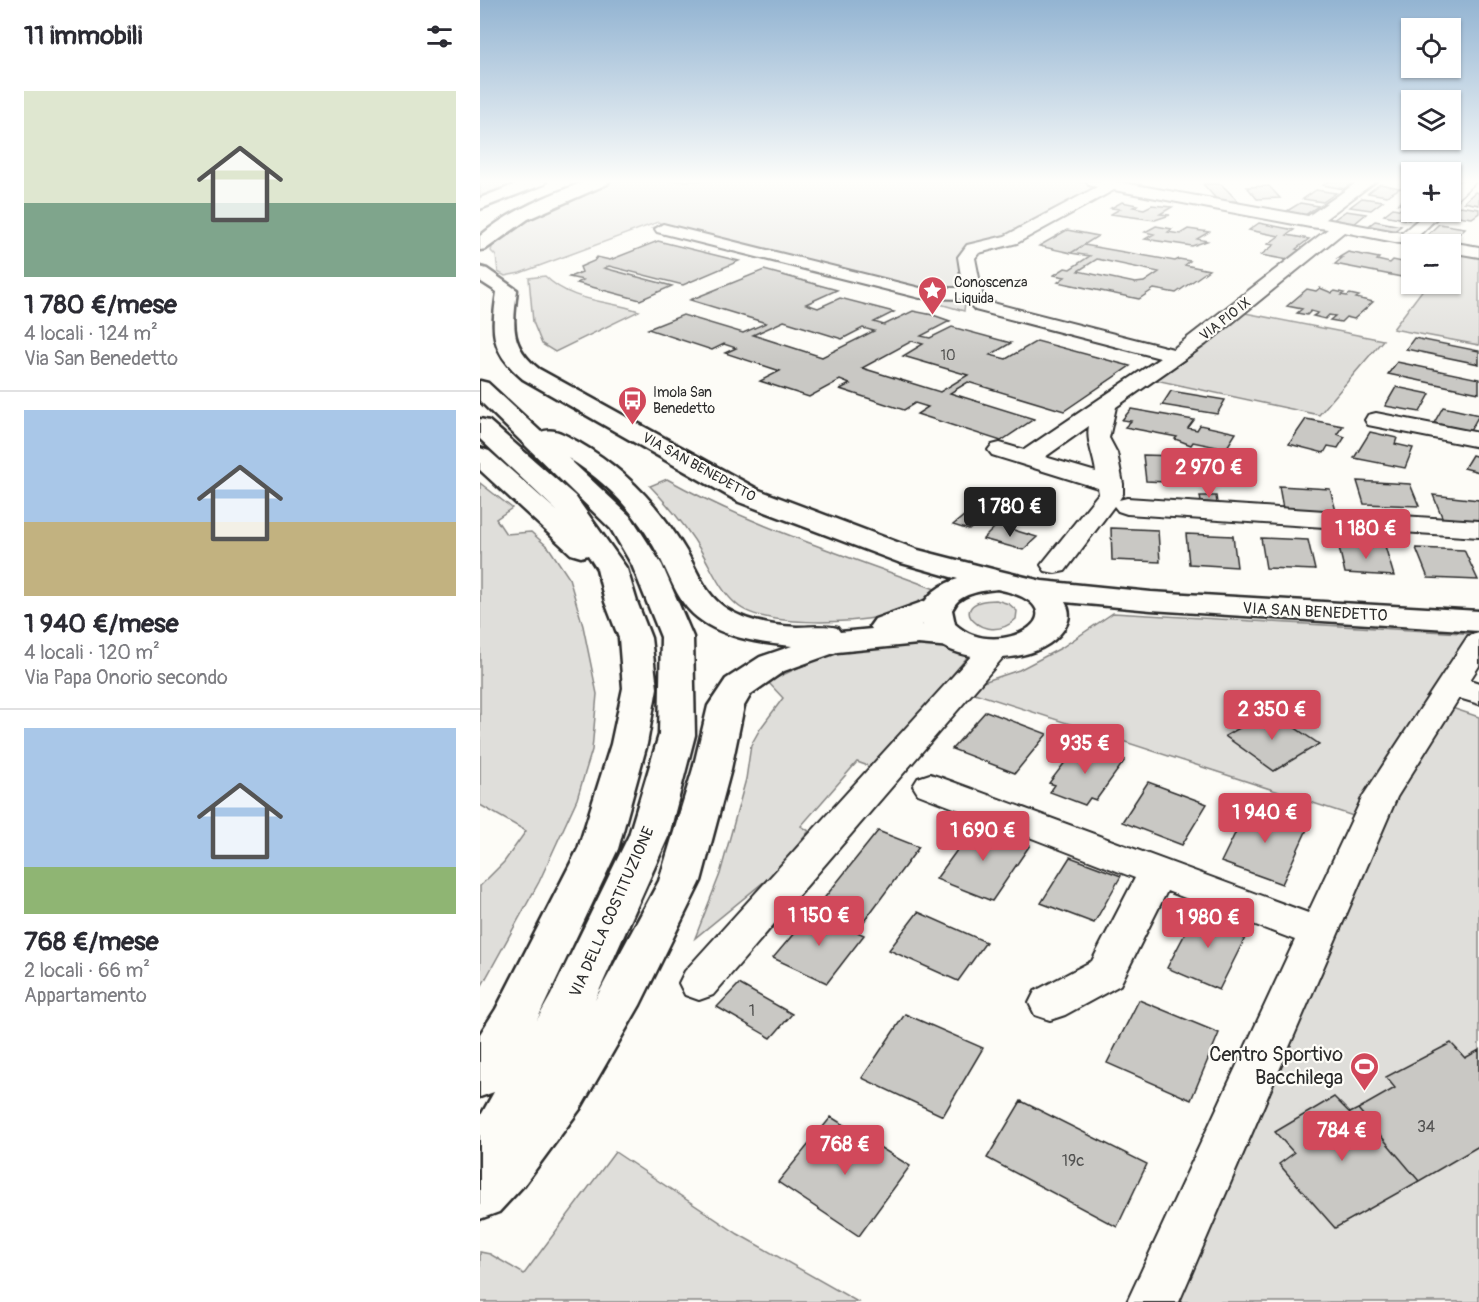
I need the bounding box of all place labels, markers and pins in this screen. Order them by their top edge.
place icon: Conoscenza Liquida [917,274,949,316]
place label: Conoscenza Liquida [954,274,1027,307]
bus stop icon: Imola San Benedetto [616,384,648,426]
place label: Imola San Benedetto [653,384,716,417]
pin: 2 970 € [1154,448,1264,499]
pin: 1 780 € [955,487,1065,538]
pin: 1 180 € [1311,509,1421,560]
pin: 2 350 € [1217,690,1327,741]
pin: 935 € [1043,724,1127,775]
pin: 1 940 € [1210,793,1320,844]
pin: 1 690 € [928,811,1038,862]
pin: 1 150 € [764,896,874,947]
pin: 1 980 € [1153,898,1263,949]
place label: Centro Sportivo Bacchilega [1209,1042,1343,1090]
sports icon: Centro Sportivo Bacchilega [1348,1050,1380,1092]
pin: 784 € [1300,1111,1384,1162]
pin: 768 € [803,1125,887,1176]

